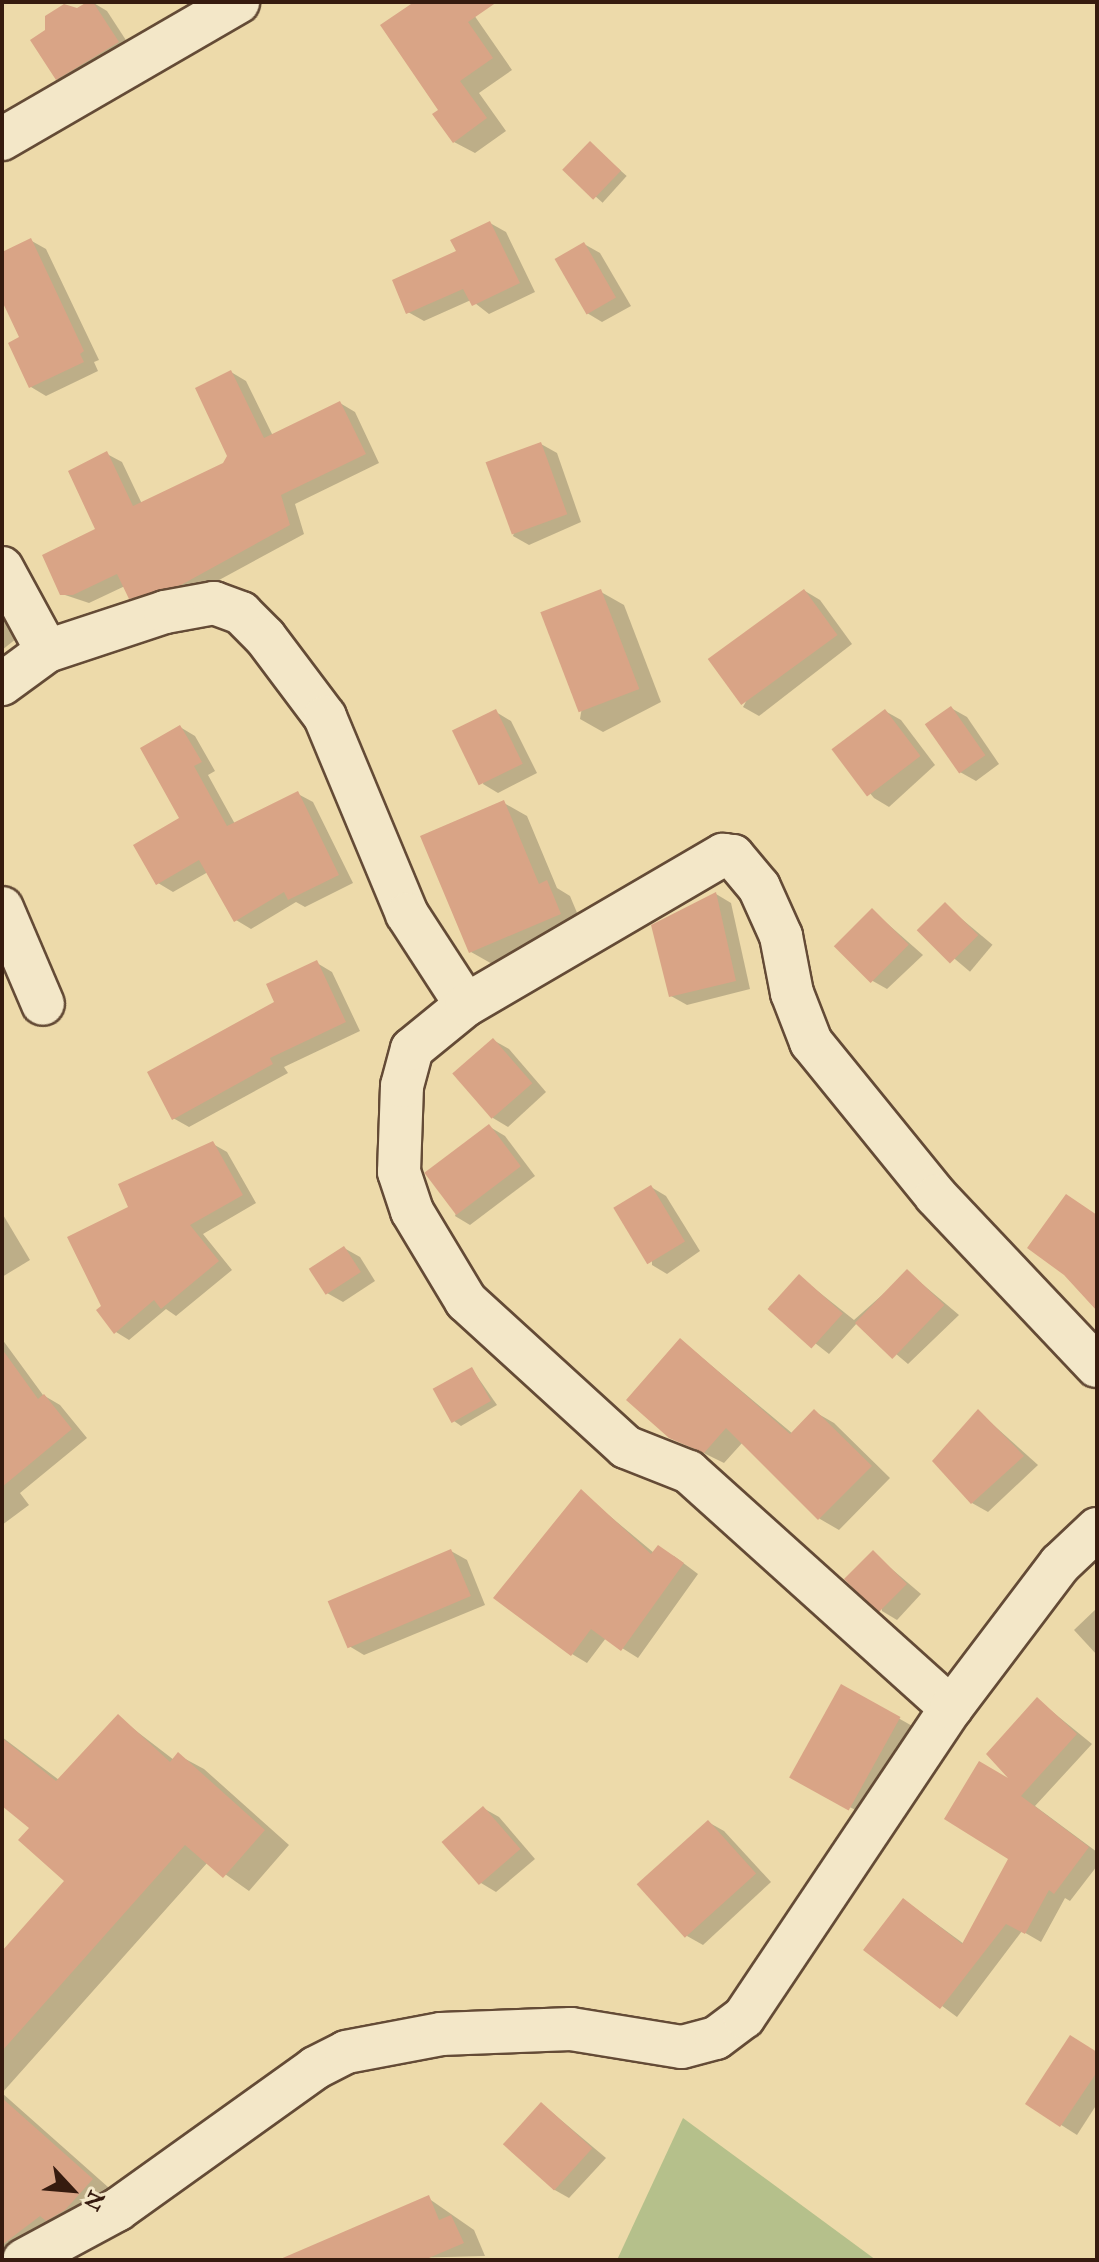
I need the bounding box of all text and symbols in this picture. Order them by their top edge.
north arrow [32,2150,112,2230]
text: N [78,2186,110,2215]

